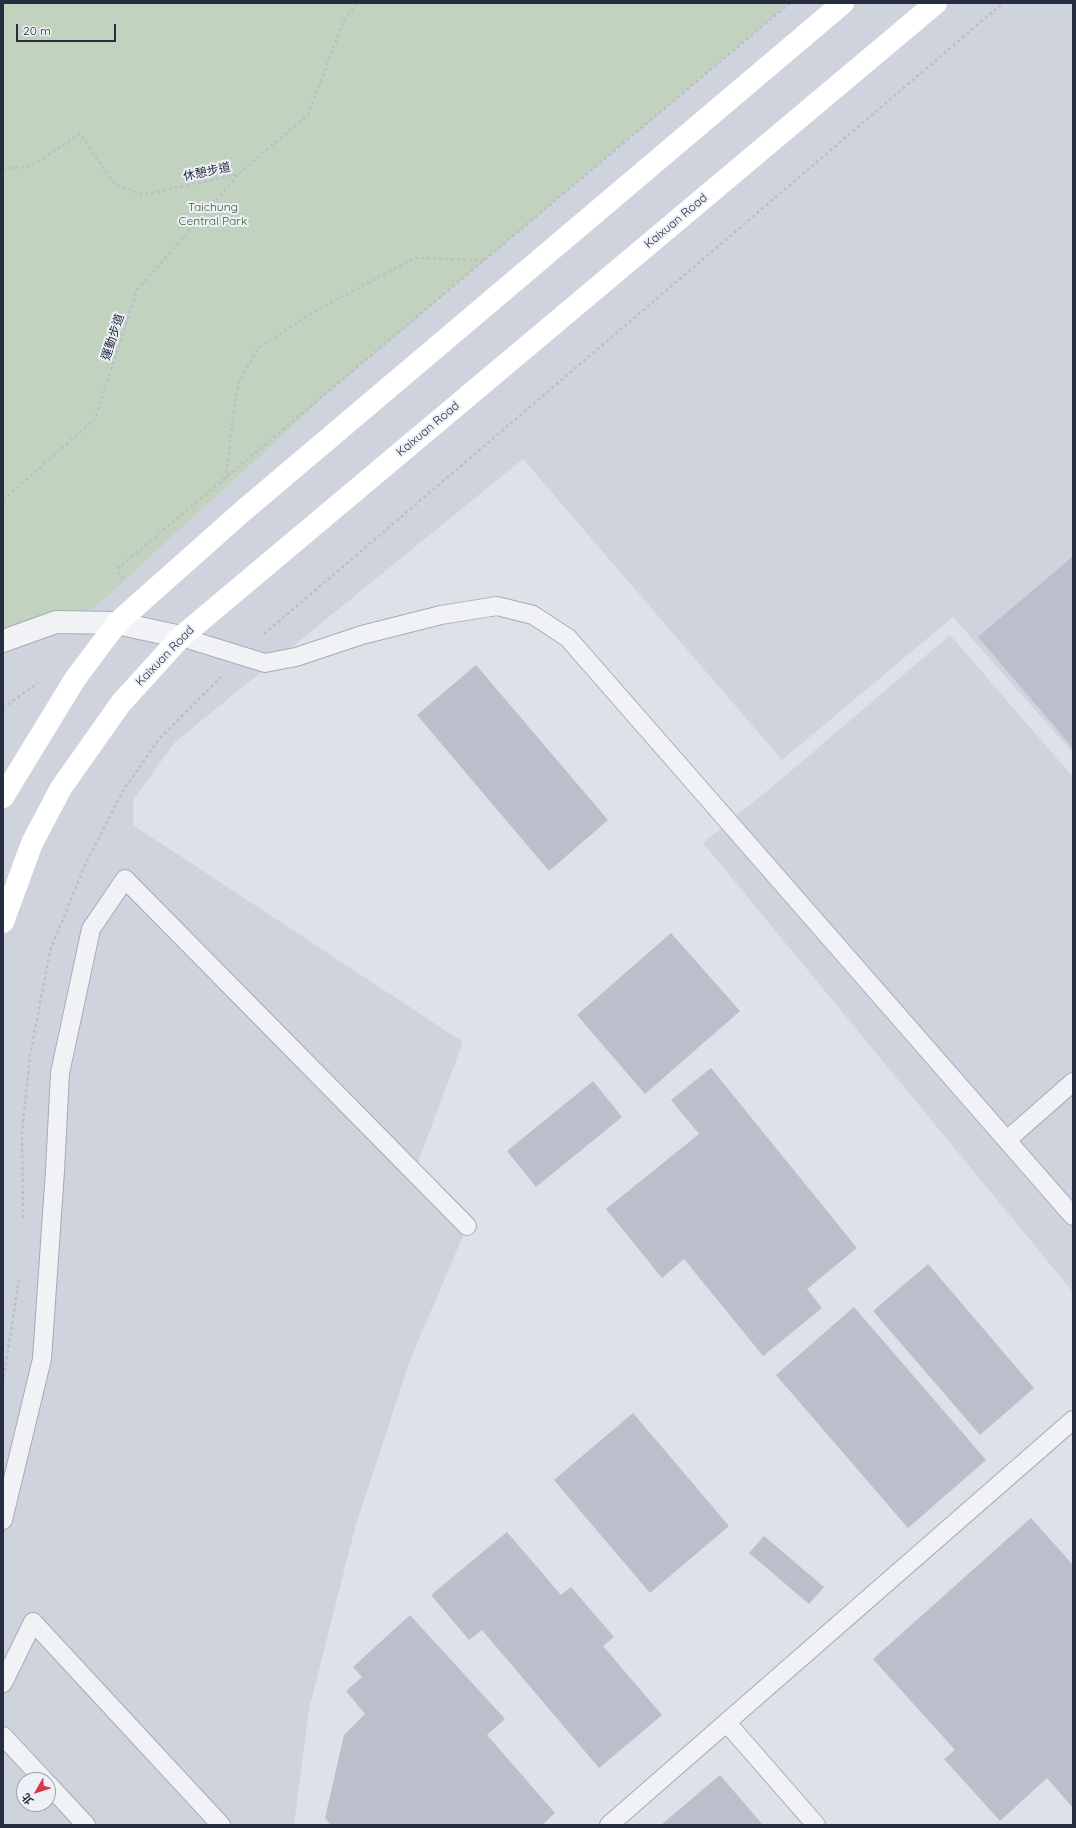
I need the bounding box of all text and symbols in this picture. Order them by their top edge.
scale bar [18,16,118,42]
text: 20 m [23,23,51,38]
street label: 休憩步道 [182,160,232,184]
street label: Kaixuan Road [642,190,710,252]
park label: Taichung Central Park [179,200,247,228]
street label: 運動步道 [99,312,127,362]
street label: Kaixuan Road [394,398,462,460]
street label: Kaixuan Road [133,623,197,689]
north arrow [16,1772,56,1812]
text: 北 [19,1790,36,1808]

